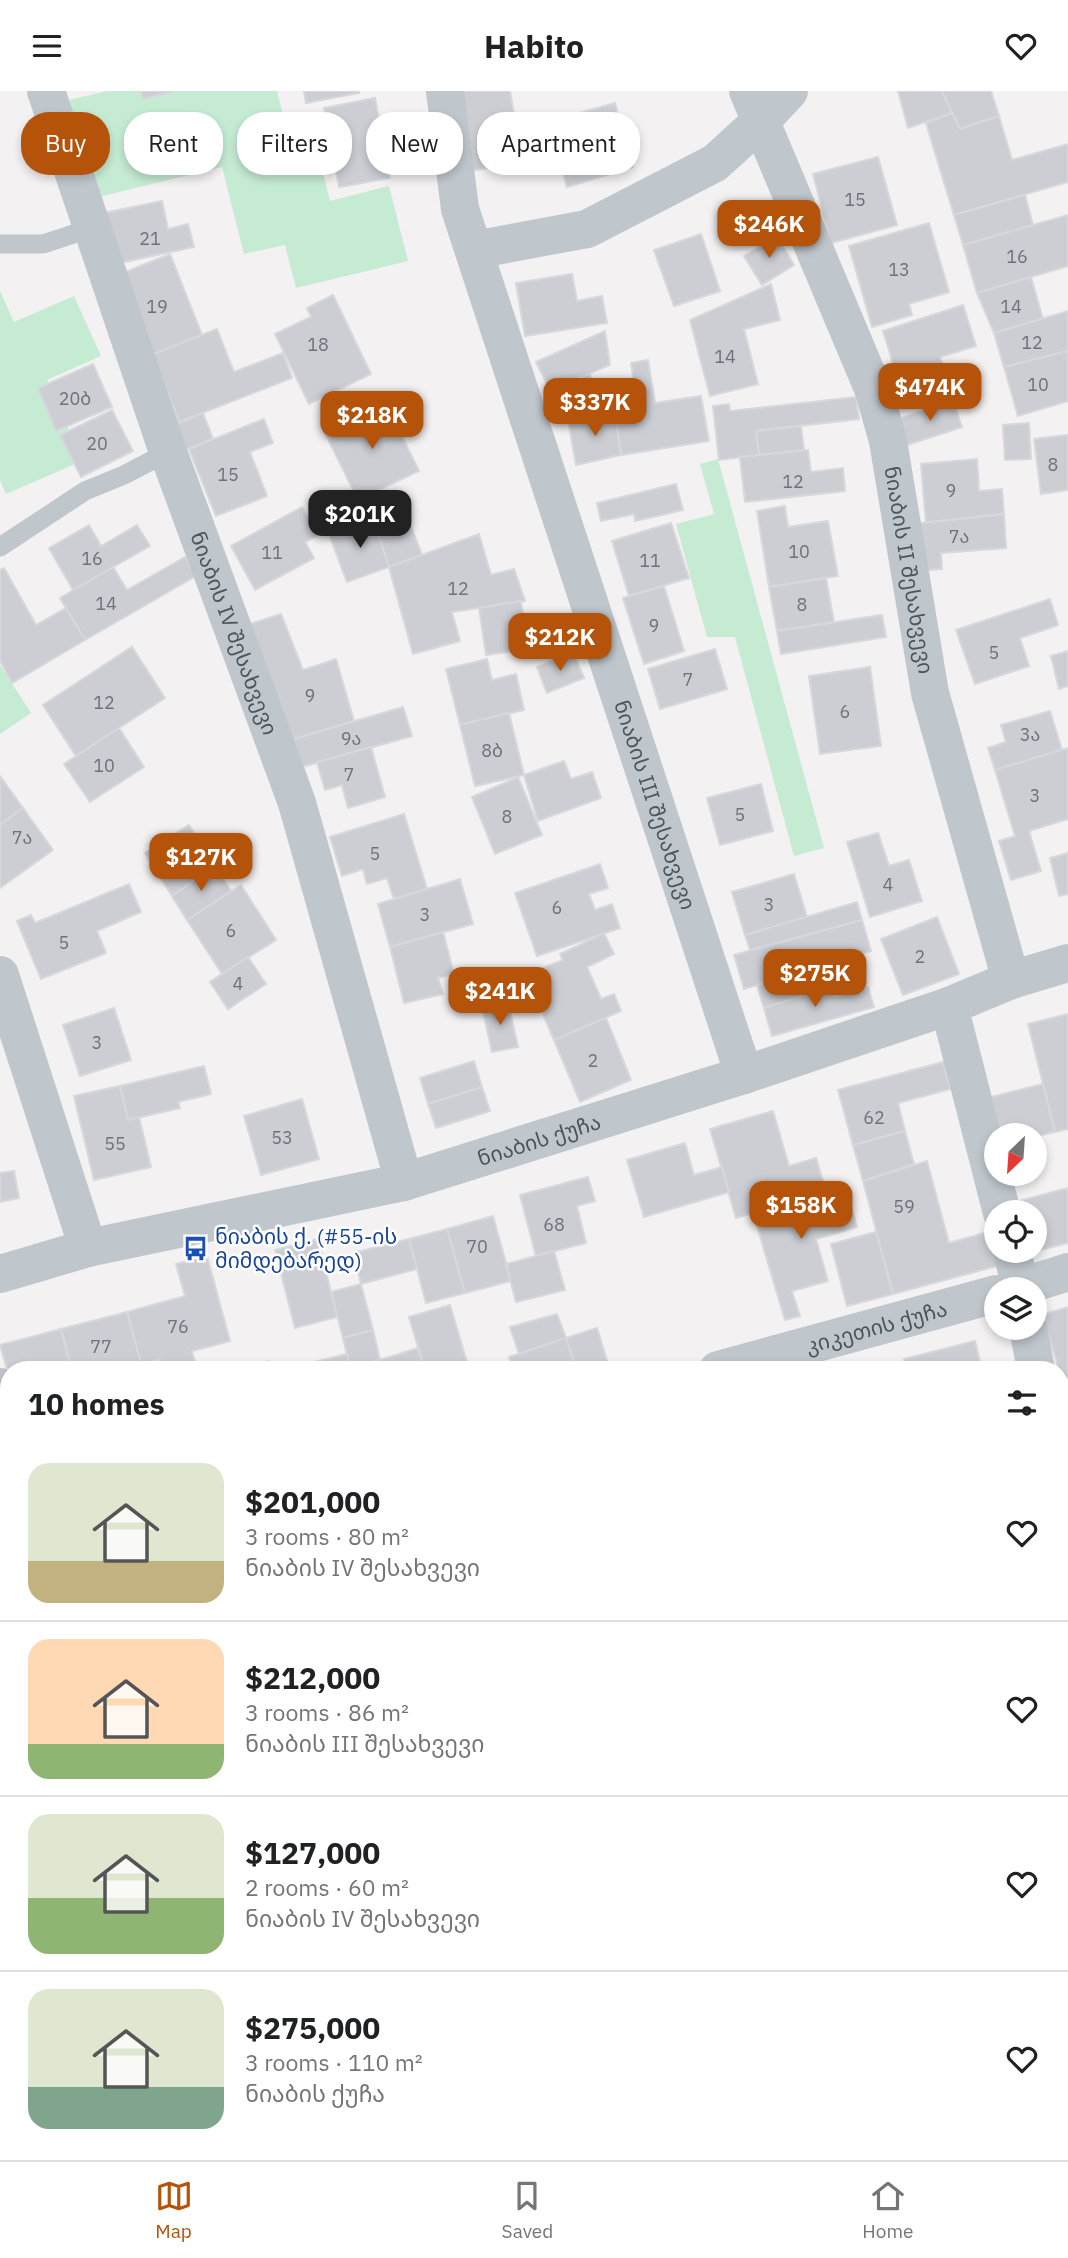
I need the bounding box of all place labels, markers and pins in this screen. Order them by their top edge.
pin: $246K [720,201,818,260]
pin: $474K [881,363,979,423]
pin: $337K [546,379,644,438]
pin: $218K [323,391,421,451]
pin: $201K [311,491,409,550]
pin: $212K [511,613,609,673]
pin: $127K [152,833,250,893]
pin: $275K [766,949,864,1009]
pin: $241K [451,967,549,1027]
pin: $158K [752,1181,850,1241]
place label: ნიაბის ქ. (#55-ის მიმდებარედ) [215,1222,397,1274]
bus stop icon: ნიაბის ქ. (#55-ის მიმდებარედ) [181,1234,209,1262]

